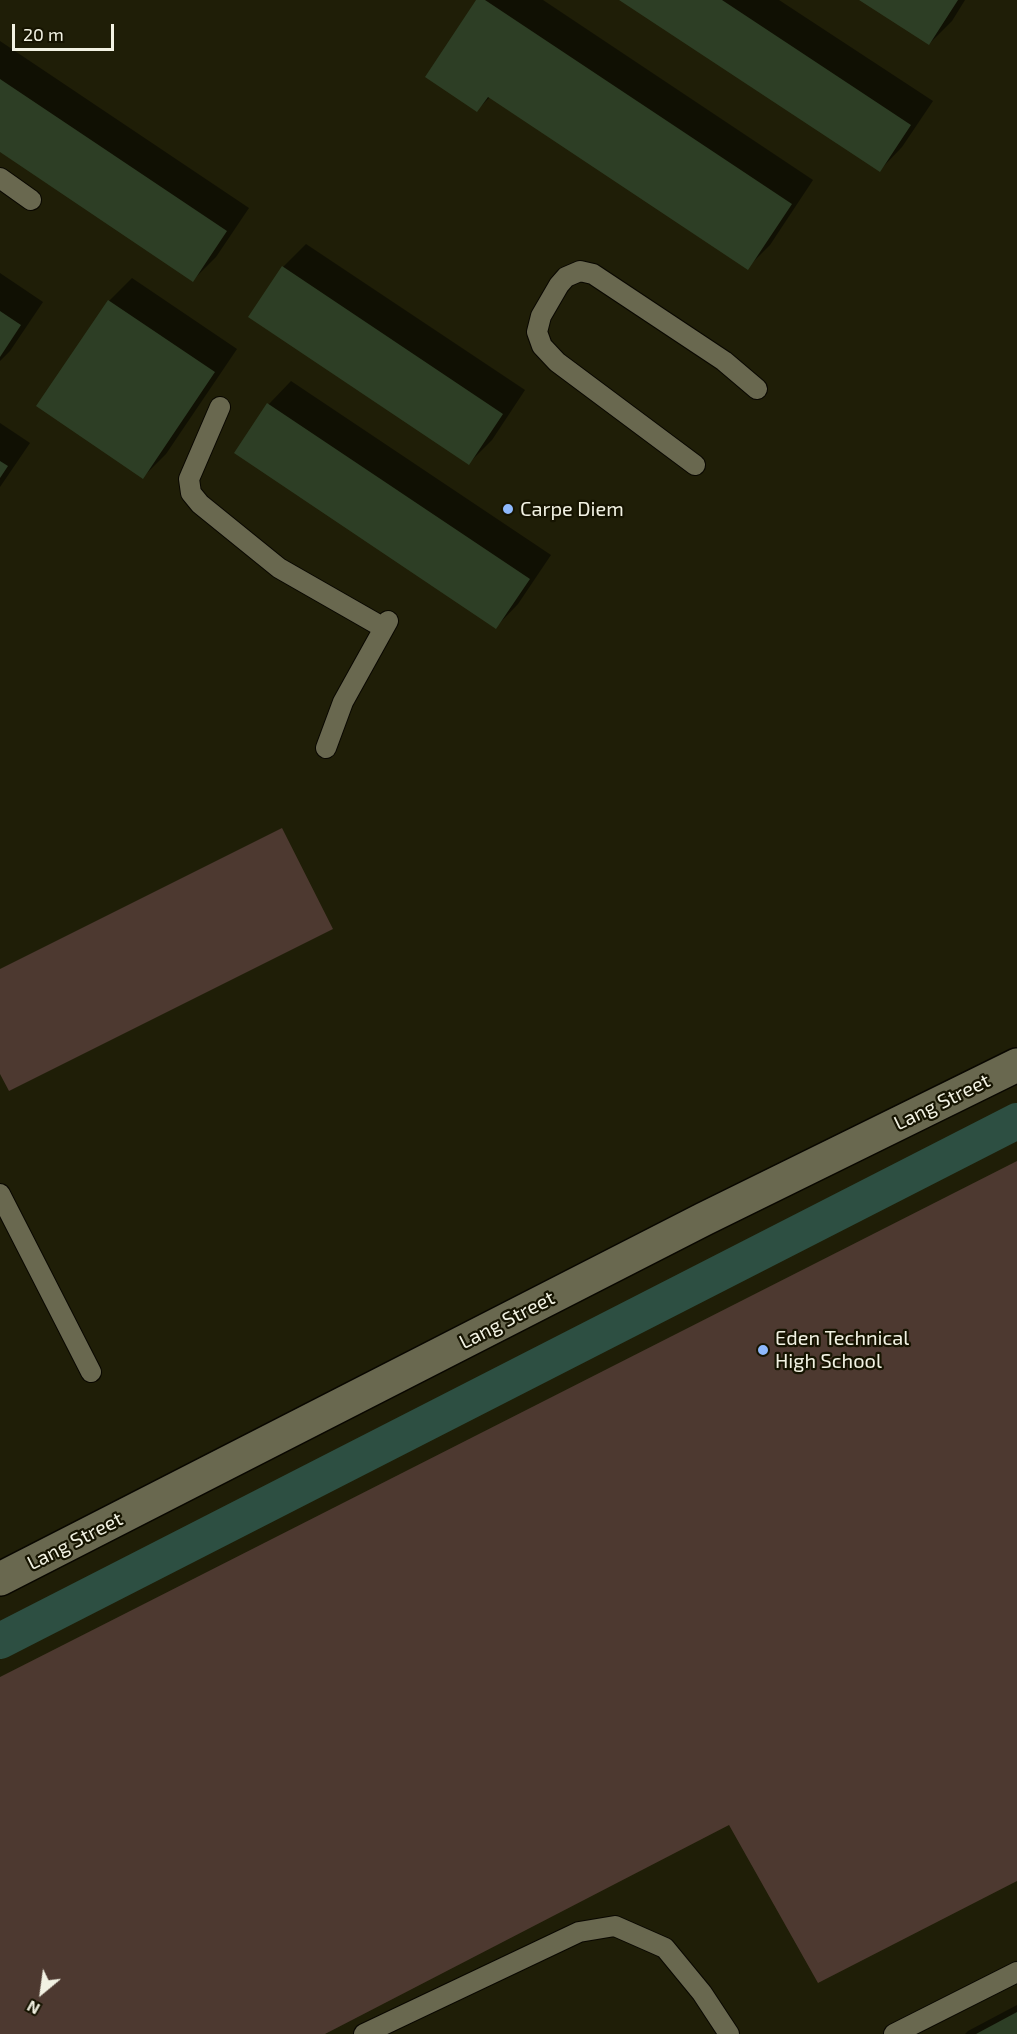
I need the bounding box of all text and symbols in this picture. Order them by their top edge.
scale bar [15,12,117,50]
text: 20 m [23,23,64,45]
place label: Carpe Diem [520,497,624,521]
marker: Carpe Diem [501,502,515,516]
street label: Lang Street [890,1068,994,1136]
street label: Lang Street [455,1286,559,1354]
place label: Eden Technical High School [775,1326,909,1373]
marker: Eden Technical High School [756,1343,770,1357]
street label: Lang Street [23,1507,127,1575]
north arrow [12,1962,72,2022]
text: N [23,1997,43,2019]

